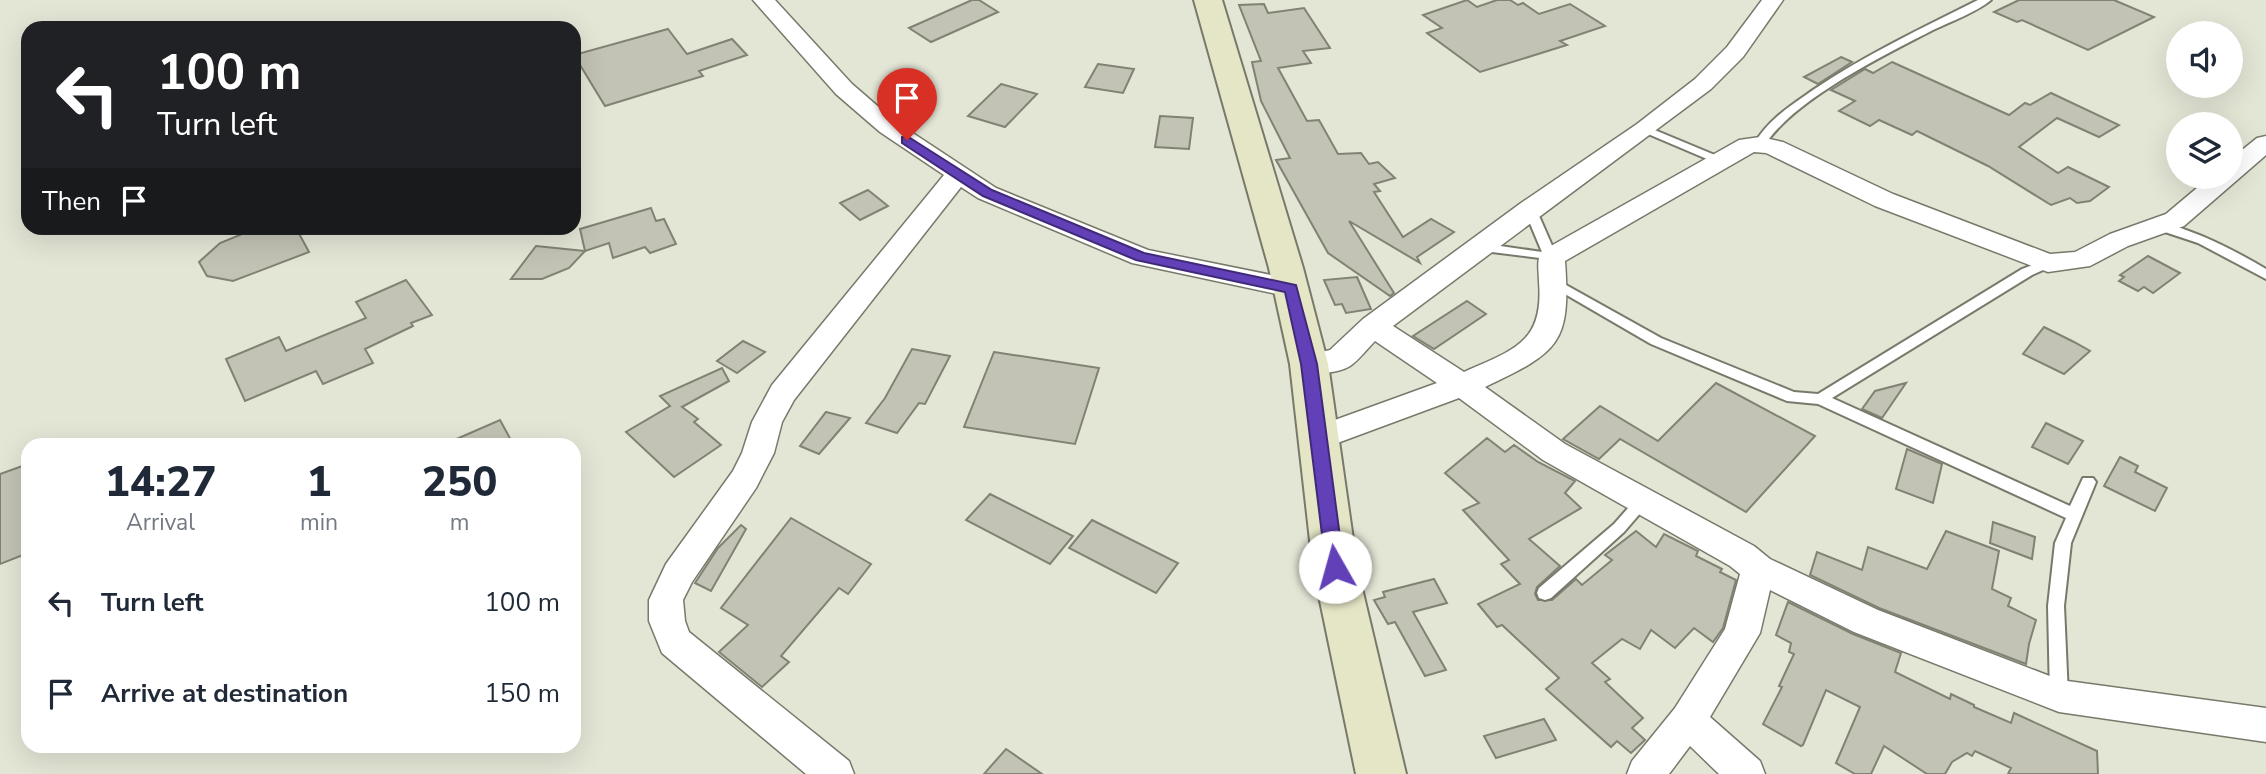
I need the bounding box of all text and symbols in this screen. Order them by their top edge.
map controls [2166,21,2243,189]
button: sound [2166,21,2243,98]
text: 100 m [157,39,301,106]
icon: left [42,49,133,140]
pin [877,68,937,140]
icon: arrive [888,79,926,117]
text: Turn left [157,103,277,146]
button: layers [2166,112,2243,189]
icon: arrive [115,182,153,220]
text: Then [42,184,101,219]
text: 14:27 [105,454,216,511]
text: 1 [306,454,332,511]
text: 250 [422,454,497,511]
text: Arrival [126,507,195,538]
text: min [300,507,338,538]
text: m [450,507,469,538]
position arrow [1298,530,1372,604]
icon: left [42,584,80,622]
text: Turn left [101,585,204,620]
text: 100 m [484,585,560,620]
icon: arrive [42,675,80,713]
text: Arrive at destination [101,676,348,711]
text: 150 m [484,676,560,711]

